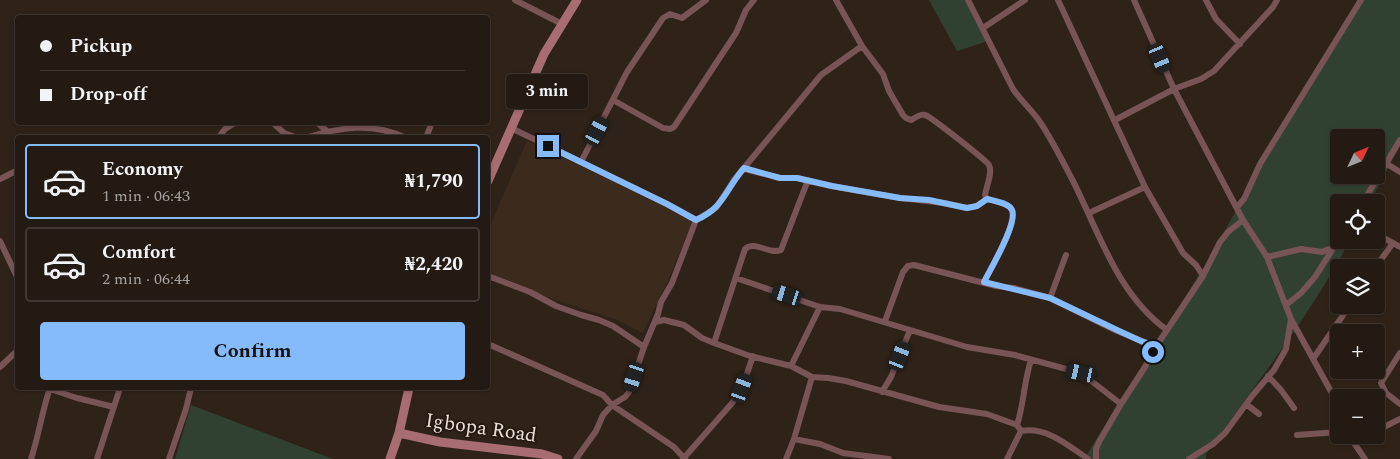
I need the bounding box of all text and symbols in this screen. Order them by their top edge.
text: Pickup [70,32,132,61]
car [1147,41,1172,75]
callout: 3 min [507,74,589,108]
text: 3 min [526,79,568,103]
text: Drop-off [70,80,147,109]
car [583,114,610,148]
north arrow [1330,129,1385,184]
map controls [1330,129,1385,444]
route end [537,135,559,157]
text: Economy [102,155,183,184]
icon: car [42,159,87,204]
text: ₦1,790 [405,167,463,196]
text: 1 min · 06:43 [102,184,190,208]
button: locate [1330,194,1385,249]
text: Comfort [102,238,176,267]
icon: car [42,242,87,287]
text: ₦2,420 [405,250,463,279]
button: layers [1330,259,1385,314]
text: 2 min · 06:44 [102,267,190,291]
car [770,283,803,307]
button: Confirm [40,322,465,380]
button: + [1330,324,1385,379]
car [887,339,912,373]
route start [1142,341,1164,363]
car [622,360,645,394]
car [1064,362,1097,384]
car [729,371,754,405]
button: − [1330,389,1385,444]
street label: Igbopa Road [423,405,539,451]

